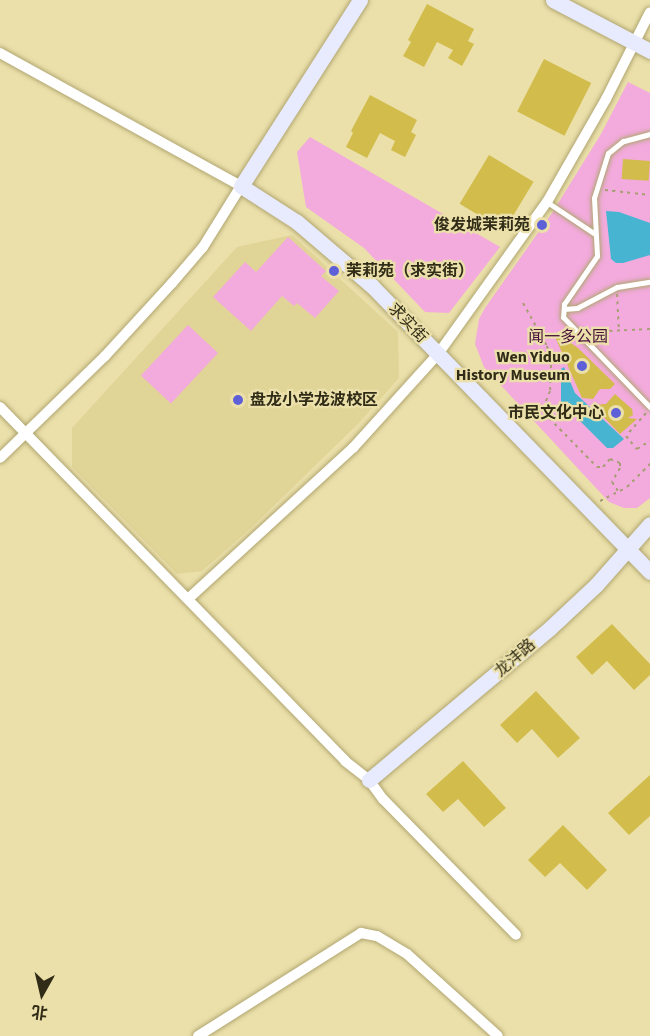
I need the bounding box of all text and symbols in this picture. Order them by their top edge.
place label: 俊发城茉莉苑 [434,215,530,235]
marker: 俊发城茉莉苑 [535,218,549,232]
place label: 茉莉苑（求实街） [346,261,474,281]
marker: 茉莉苑（求实街） [327,264,341,278]
street label: 求实街 [384,299,432,347]
park label: 闻一多公园 [528,327,608,347]
place label: Wen Yiduo History Museum [456,347,570,385]
marker: Wen Yiduo History Museum [575,359,589,373]
place label: 盘龙小学龙波校区 [250,390,378,410]
marker: 盘龙小学龙波校区 [231,393,245,407]
place label: 市民文化中心 [508,403,604,423]
marker: 市民文化中心 [609,406,623,420]
street label: 龙沣路 [491,635,539,681]
north arrow [12,964,72,1024]
text: 北 [30,1000,49,1024]

